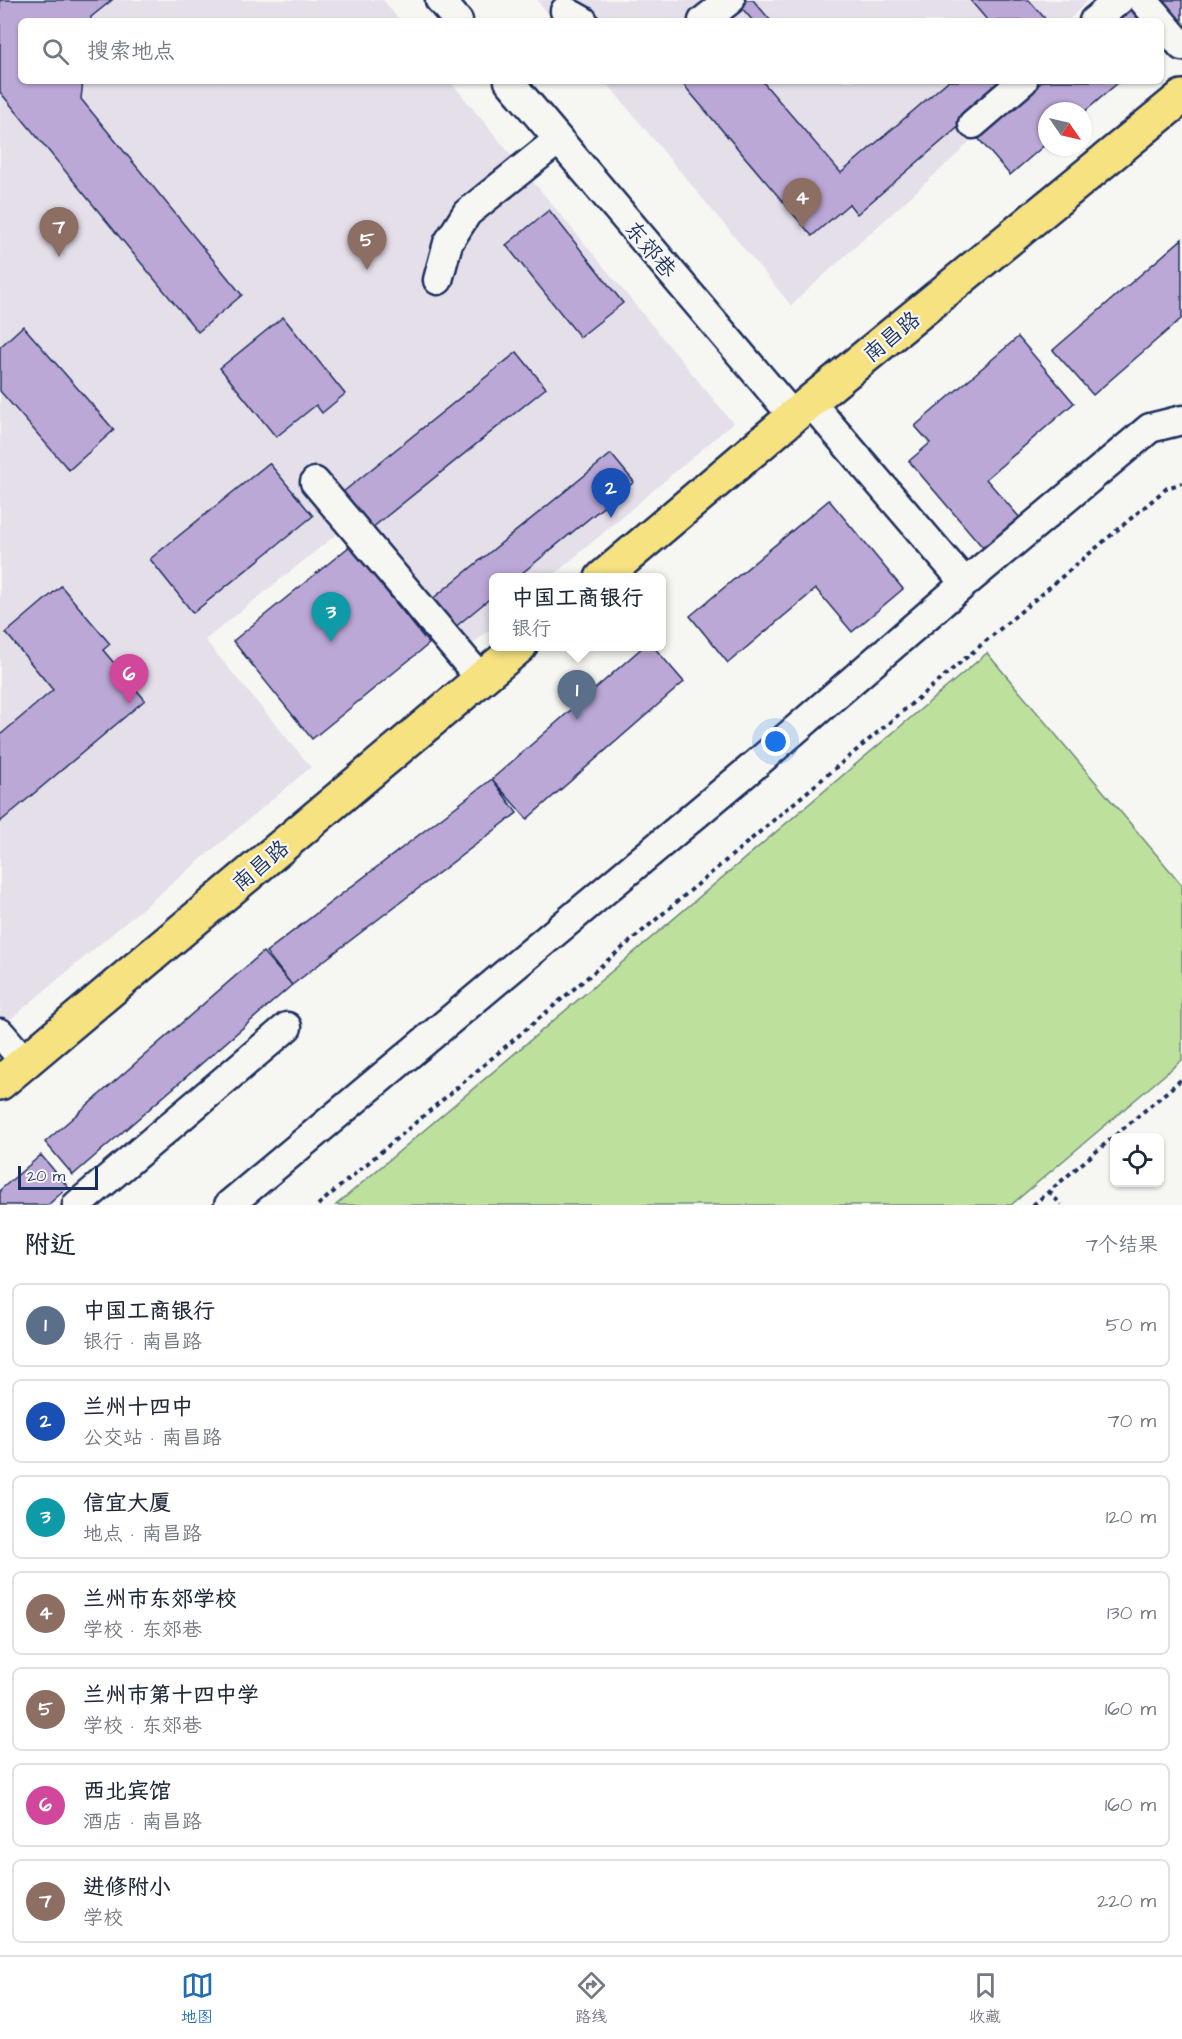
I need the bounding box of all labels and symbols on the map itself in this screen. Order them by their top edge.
north arrow [1038,102,1092,156]
pin: 4 [782,178,822,228]
pin: 7 [40,208,78,257]
street label: 东郊巷 [617,215,683,285]
pin: 5 [348,220,386,270]
street label: 南昌路 [857,304,927,370]
pin: 2 [592,468,630,518]
pin: 3 [312,592,350,642]
pin: 6 [110,654,148,704]
pin: 1 [558,670,596,720]
your location [761,727,790,756]
street label: 南昌路 [226,833,296,899]
scale bar [18,1163,98,1190]

